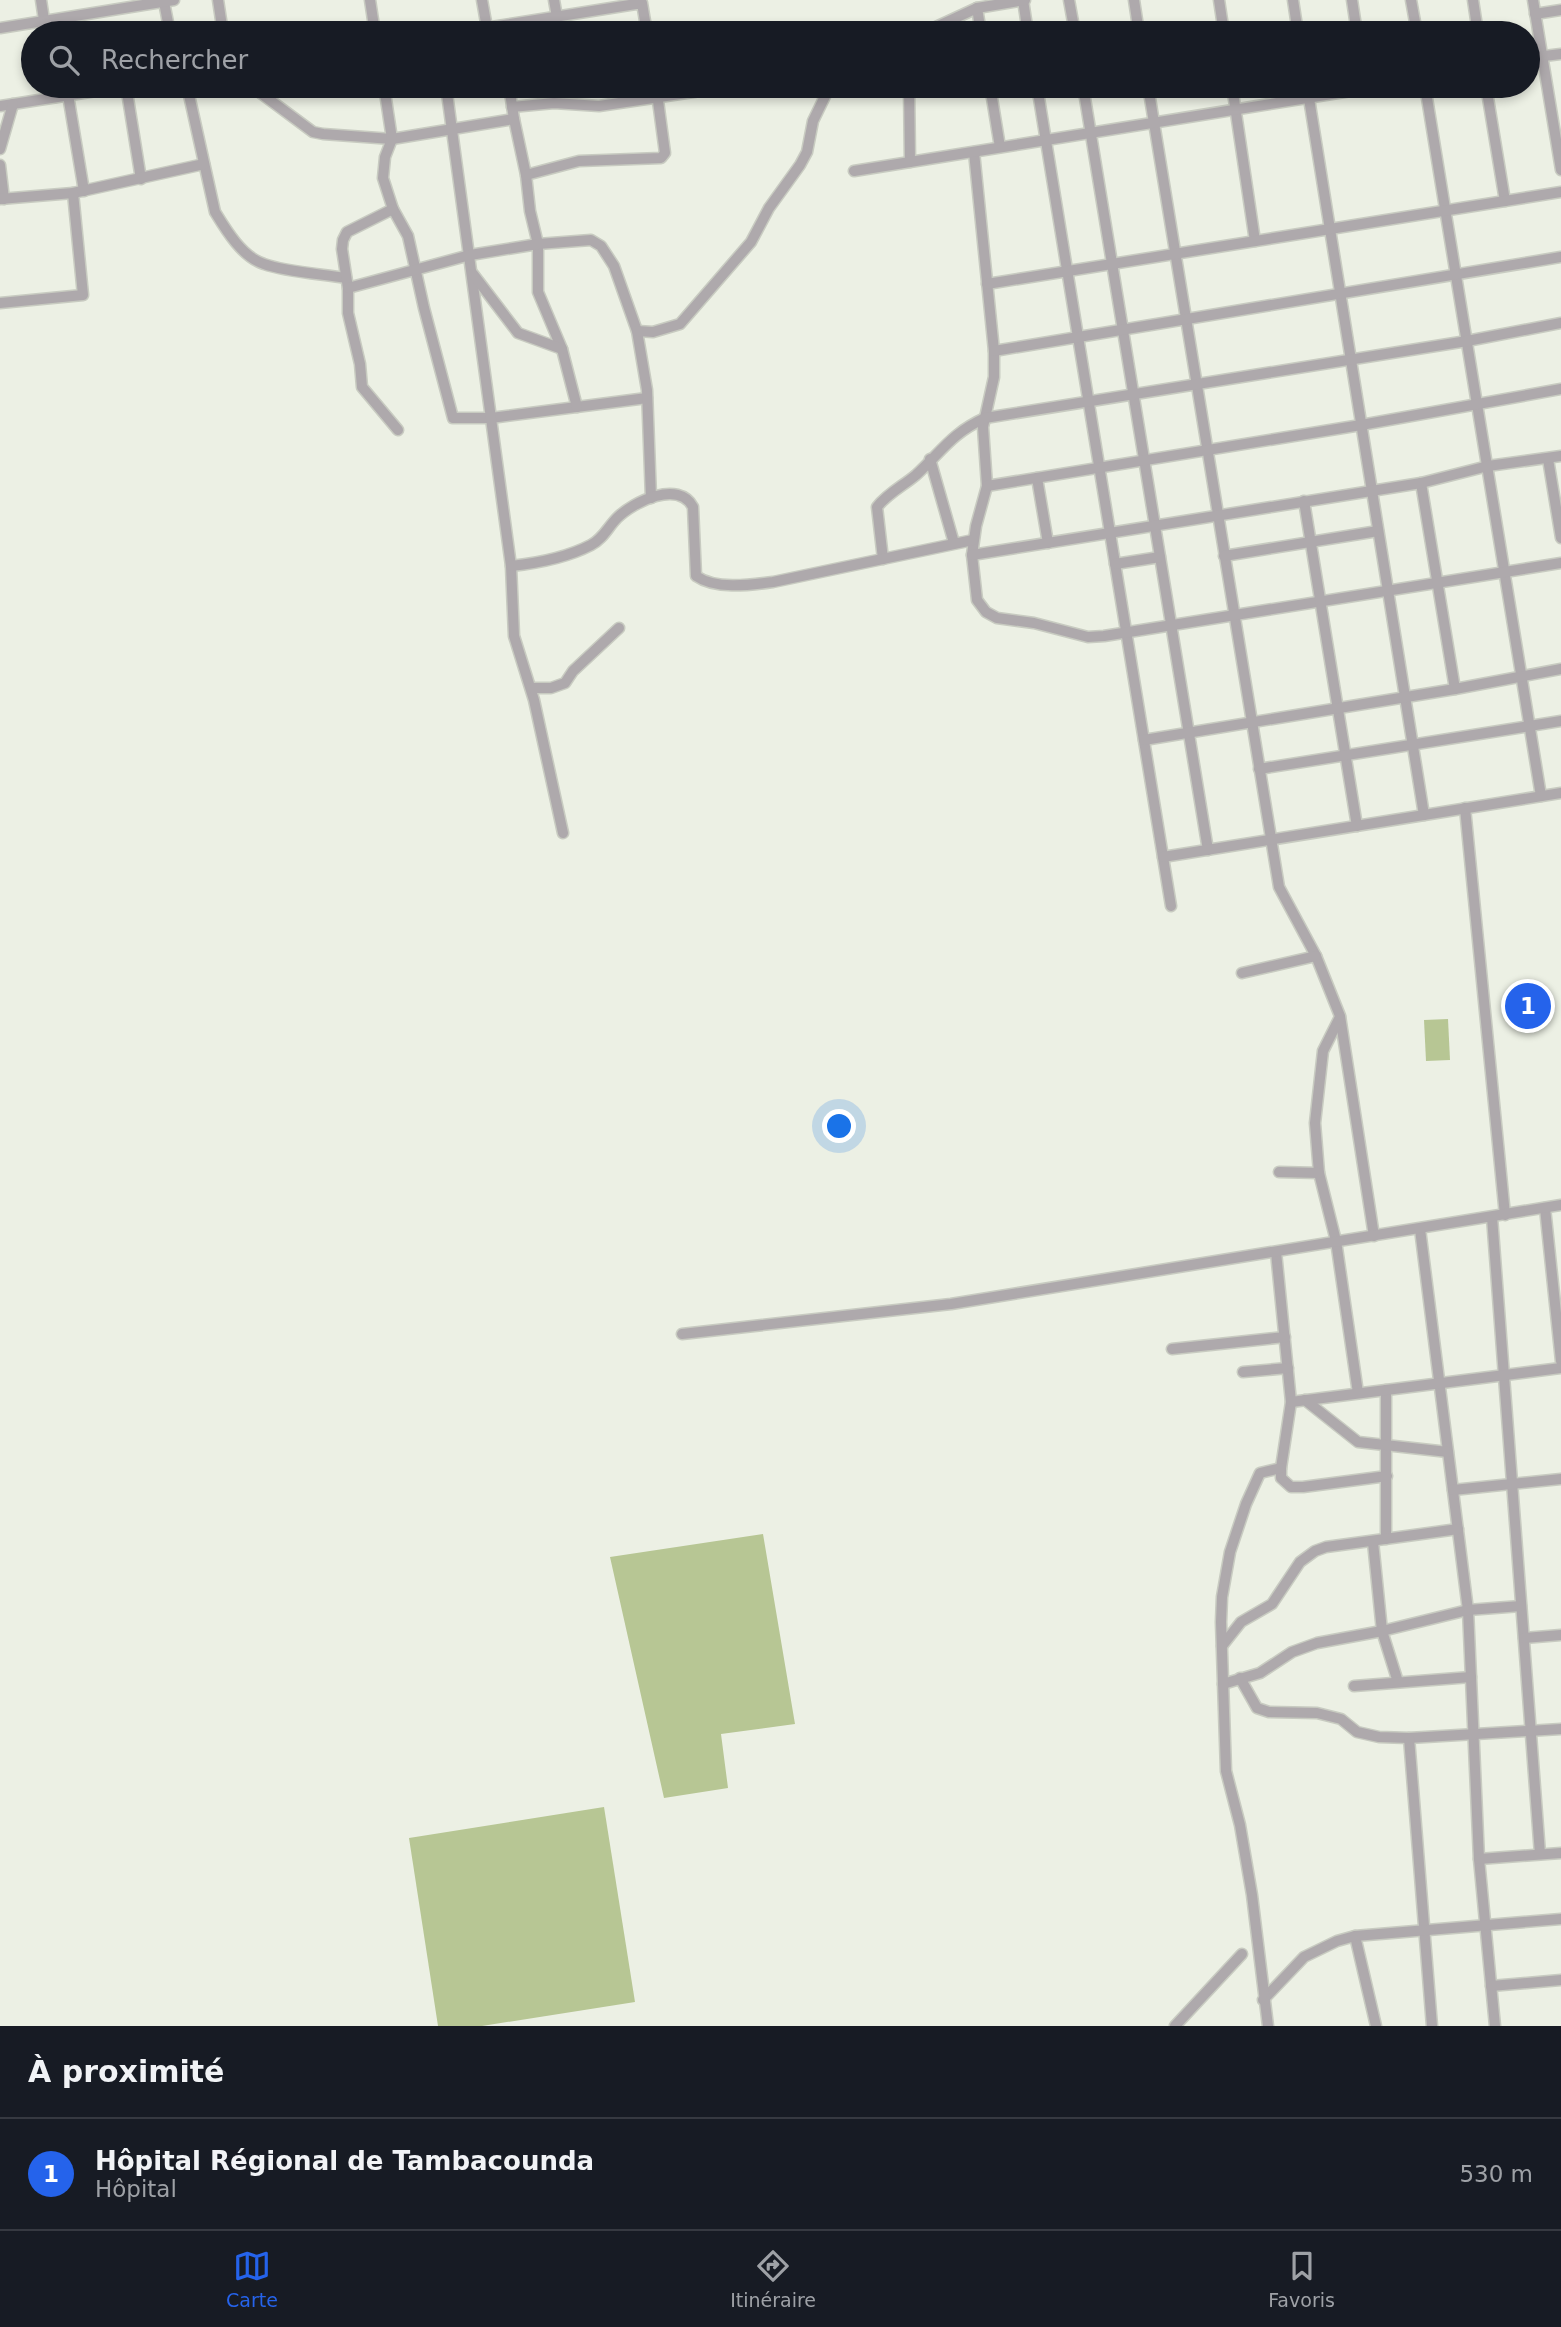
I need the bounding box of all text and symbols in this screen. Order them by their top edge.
search box [21,21,1540,98]
icon: search [45,41,83,79]
text: Rechercher [101,45,248,75]
pin: 1 [1505,980,1551,1032]
your location [822,1109,856,1143]
text: À proximité [28,2054,224,2089]
text: Hôpital Régional de Tambacounda [95,2146,594,2176]
text: 1 [43,2161,59,2187]
text: 530 m [1459,2161,1533,2187]
text: Hôpital [95,2176,177,2202]
tab: Carte [226,2247,278,2311]
tab: Itinéraire [730,2247,816,2311]
tab: Favoris [1268,2247,1335,2311]

